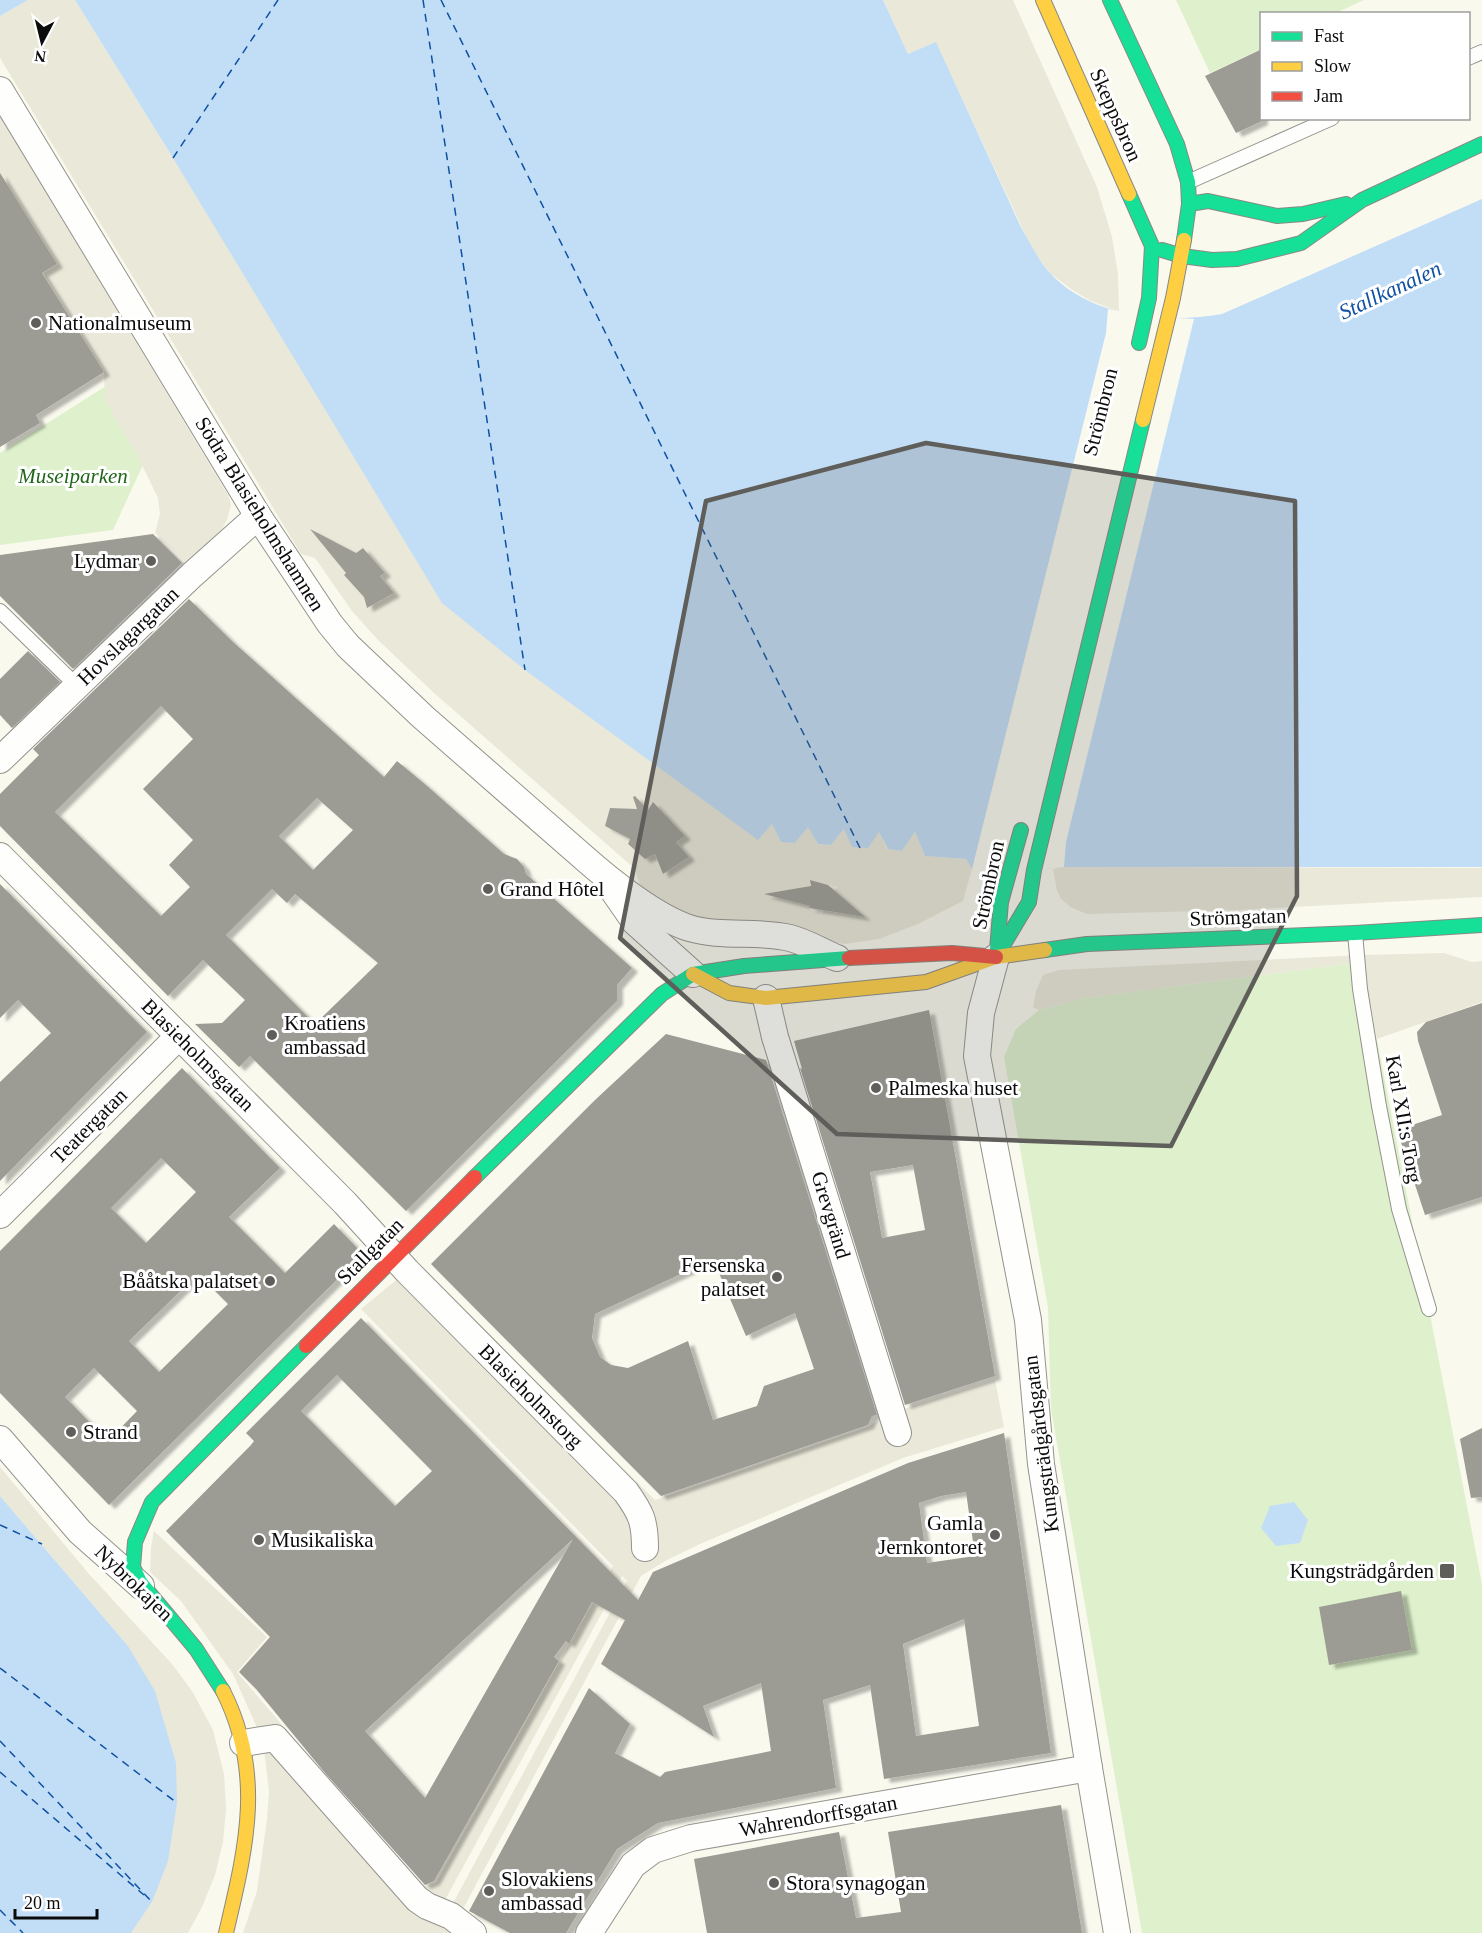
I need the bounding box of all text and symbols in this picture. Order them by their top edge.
north arrow [12,12,72,72]
legend [1260,12,1470,120]
text: Fast [1314,26,1344,46]
text: N [33,47,47,66]
text: Slow [1314,56,1351,76]
street label: Skeppsbron [1085,65,1147,166]
text: Jam [1314,86,1343,106]
water label: Stallkanalen [1335,255,1445,325]
place label: Nationalmuseum [48,311,191,335]
marker: Nationalmuseum [29,316,43,330]
street label: Strömbron [1077,365,1123,458]
street label: Södra Blasieholmshamnen [190,412,330,616]
park label: Museiparken [17,464,128,488]
place label: Lydmar [74,549,139,573]
marker: Lydmar [144,554,158,568]
street label: Hovslagargatan [72,581,184,690]
street label: Strömbron [967,838,1009,931]
place label: Grand Hôtel [500,877,605,901]
marker: Grand Hôtel [481,882,495,896]
street label: Strömgatan [1189,903,1287,931]
street label: Blasieholmsgatan [137,994,260,1117]
place label: Kroatiens ambassad [284,1011,366,1059]
marker: Kroatiens ambassad [265,1028,279,1042]
street label: Karl XII:s Torg [1381,1053,1427,1185]
place label: Palmeska huset [888,1076,1018,1100]
marker: Palmeska huset [869,1081,883,1095]
street label: Teatergatan [46,1083,132,1169]
street label: Grevgränd [806,1169,856,1262]
street label: Stallgatan [332,1212,409,1289]
place label: Fersenska palatset [681,1253,766,1301]
place label: Bååtska palatset [122,1269,258,1293]
marker: Fersenska palatset [770,1270,784,1284]
marker: Bååtska palatset [263,1274,277,1288]
street label: Blasieholmstorg [474,1339,588,1453]
street label: Kungsträdgårdsgatan [1018,1353,1064,1534]
place label: Strand [83,1420,138,1444]
marker: Strand [64,1425,78,1439]
place label: Gamla Jernkontoret [878,1511,984,1559]
place label: Musikaliska [271,1528,374,1552]
marker: Gamla Jernkontoret [988,1528,1002,1542]
marker: Musikaliska [252,1533,266,1547]
street label: Nybrokajen [90,1540,178,1626]
place label: Kungsträdgården [1289,1559,1434,1583]
marker: Kungsträdgården [1438,1562,1456,1580]
street label: Wahrendorffsgatan [737,1790,899,1842]
place label: Slovakiens ambassad [501,1867,593,1915]
place label: Stora synagogan [786,1871,926,1895]
marker: Stora synagogan [767,1876,781,1890]
scale bar [15,1882,98,1920]
marker: Slovakiens ambassad [482,1884,496,1898]
text: 20 m [24,1893,61,1913]

